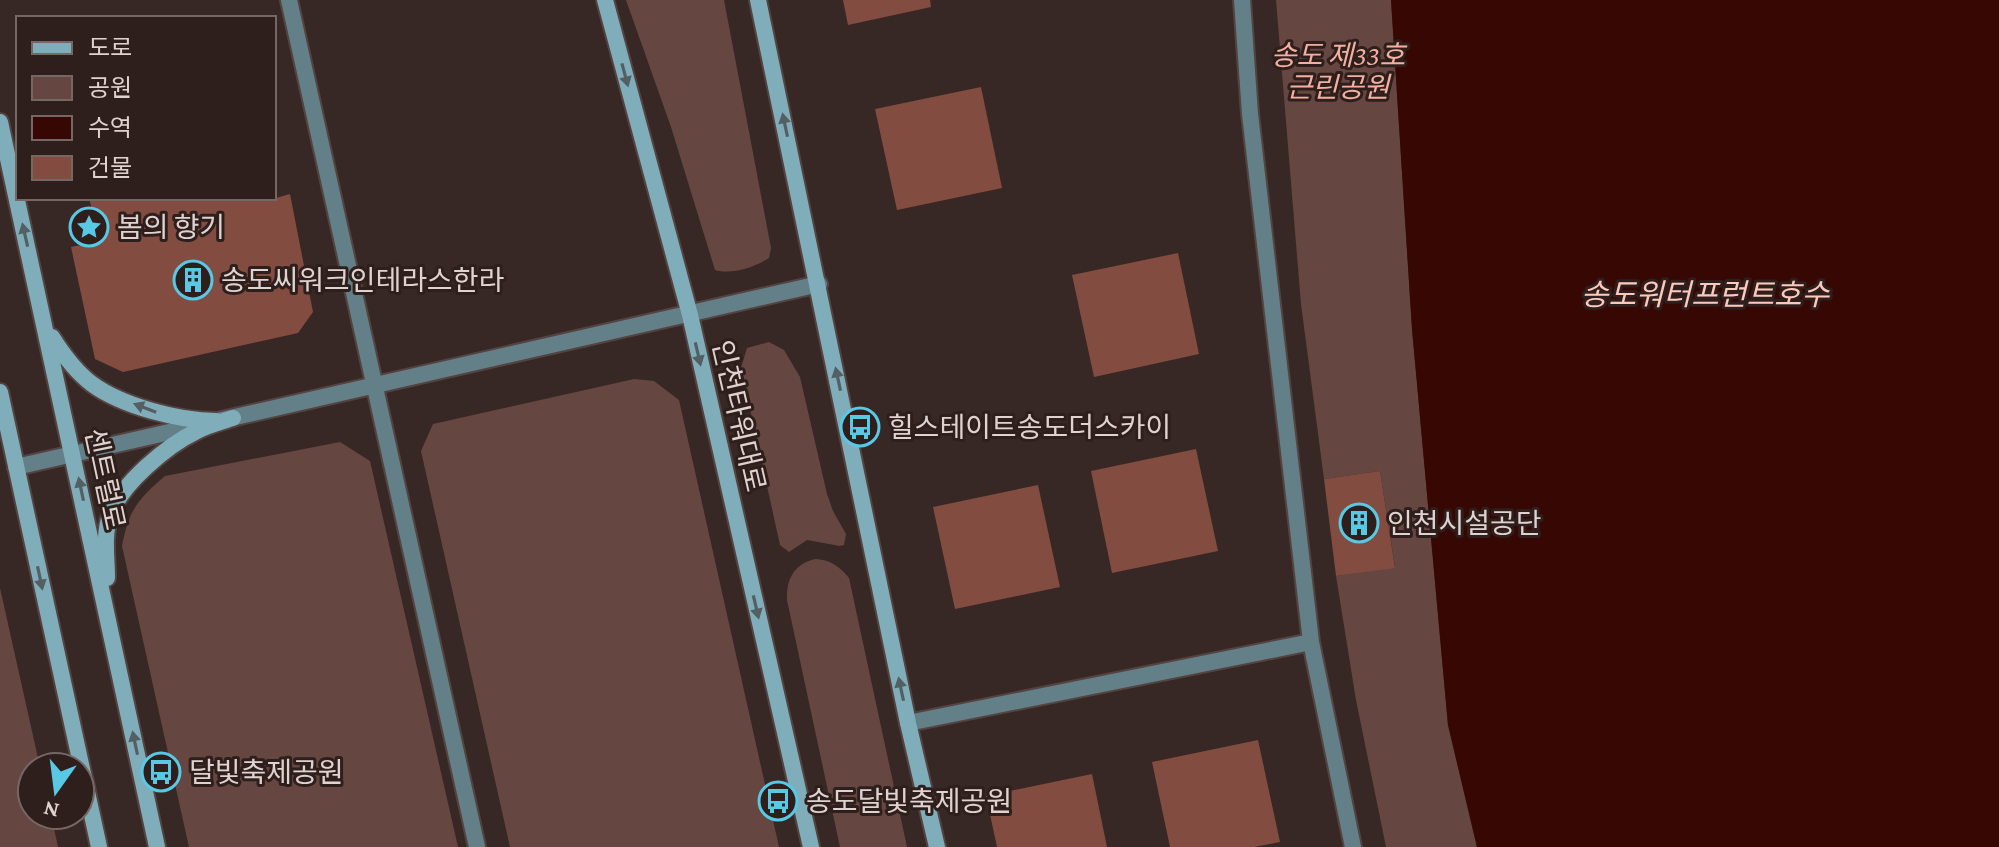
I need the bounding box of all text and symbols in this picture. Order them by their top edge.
legend [16,16,276,200]
text: 도로 [88,34,132,61]
park label: 송도 제33호 근린공원 [1271,40,1408,103]
one-way arrow [620,63,632,88]
text: 공원 [88,74,132,101]
one-way arrow [778,112,791,137]
text: 수역 [88,114,132,141]
text: 건물 [88,154,132,181]
place icon: 봄의 향기 [68,206,110,248]
place label: 봄의 향기 [117,212,225,243]
one-way arrow [18,222,31,247]
building icon: 송도씨워크인테라스한라 [172,259,214,301]
place label: 송도씨워크인테라스한라 [221,265,505,296]
water label: 송도워터프런트호수 [1581,278,1831,311]
street label: 인천타워대로 [707,337,771,495]
one-way arrow [692,342,705,367]
one-way arrow [831,367,844,392]
one-way arrow [133,401,157,414]
bus stop icon: 힐스테이트송도더스카이 [839,406,881,448]
place label: 힐스테이트송도더스카이 [888,412,1171,443]
street label: 센트럴로 [79,425,131,533]
one-way arrow [74,476,87,501]
building icon: 인천시설공단 [1338,502,1380,544]
place label: 인천시설공단 [1387,508,1542,539]
one-way arrow [34,565,47,590]
one-way arrow [750,595,763,620]
one-way arrow [894,676,907,701]
one-way arrow [128,731,141,756]
north arrow [16,751,96,831]
bus stop icon: 달빛축제공원 [140,751,182,793]
place label: 달빛축제공원 [189,757,344,788]
bus stop icon: 송도달빛축제공원 [757,780,799,822]
place label: 송도달빛축제공원 [806,786,1012,817]
text: N [41,796,62,824]

